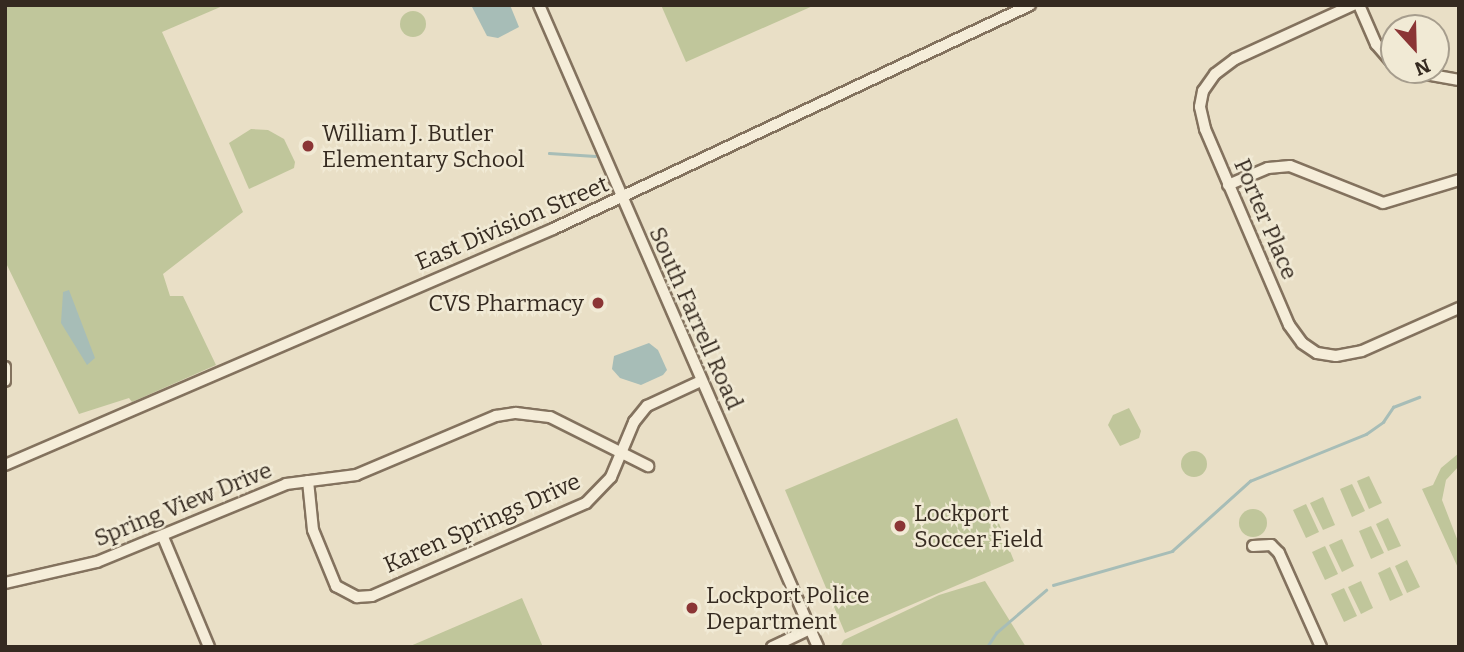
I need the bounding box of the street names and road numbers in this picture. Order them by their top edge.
street label: Porter Place [1228,155,1304,283]
street label: East Division Street [411,170,613,276]
street label: South Farrell Road [643,222,749,414]
street label: Spring View Drive [90,456,276,552]
street label: Karen Springs Drive [379,467,585,579]

